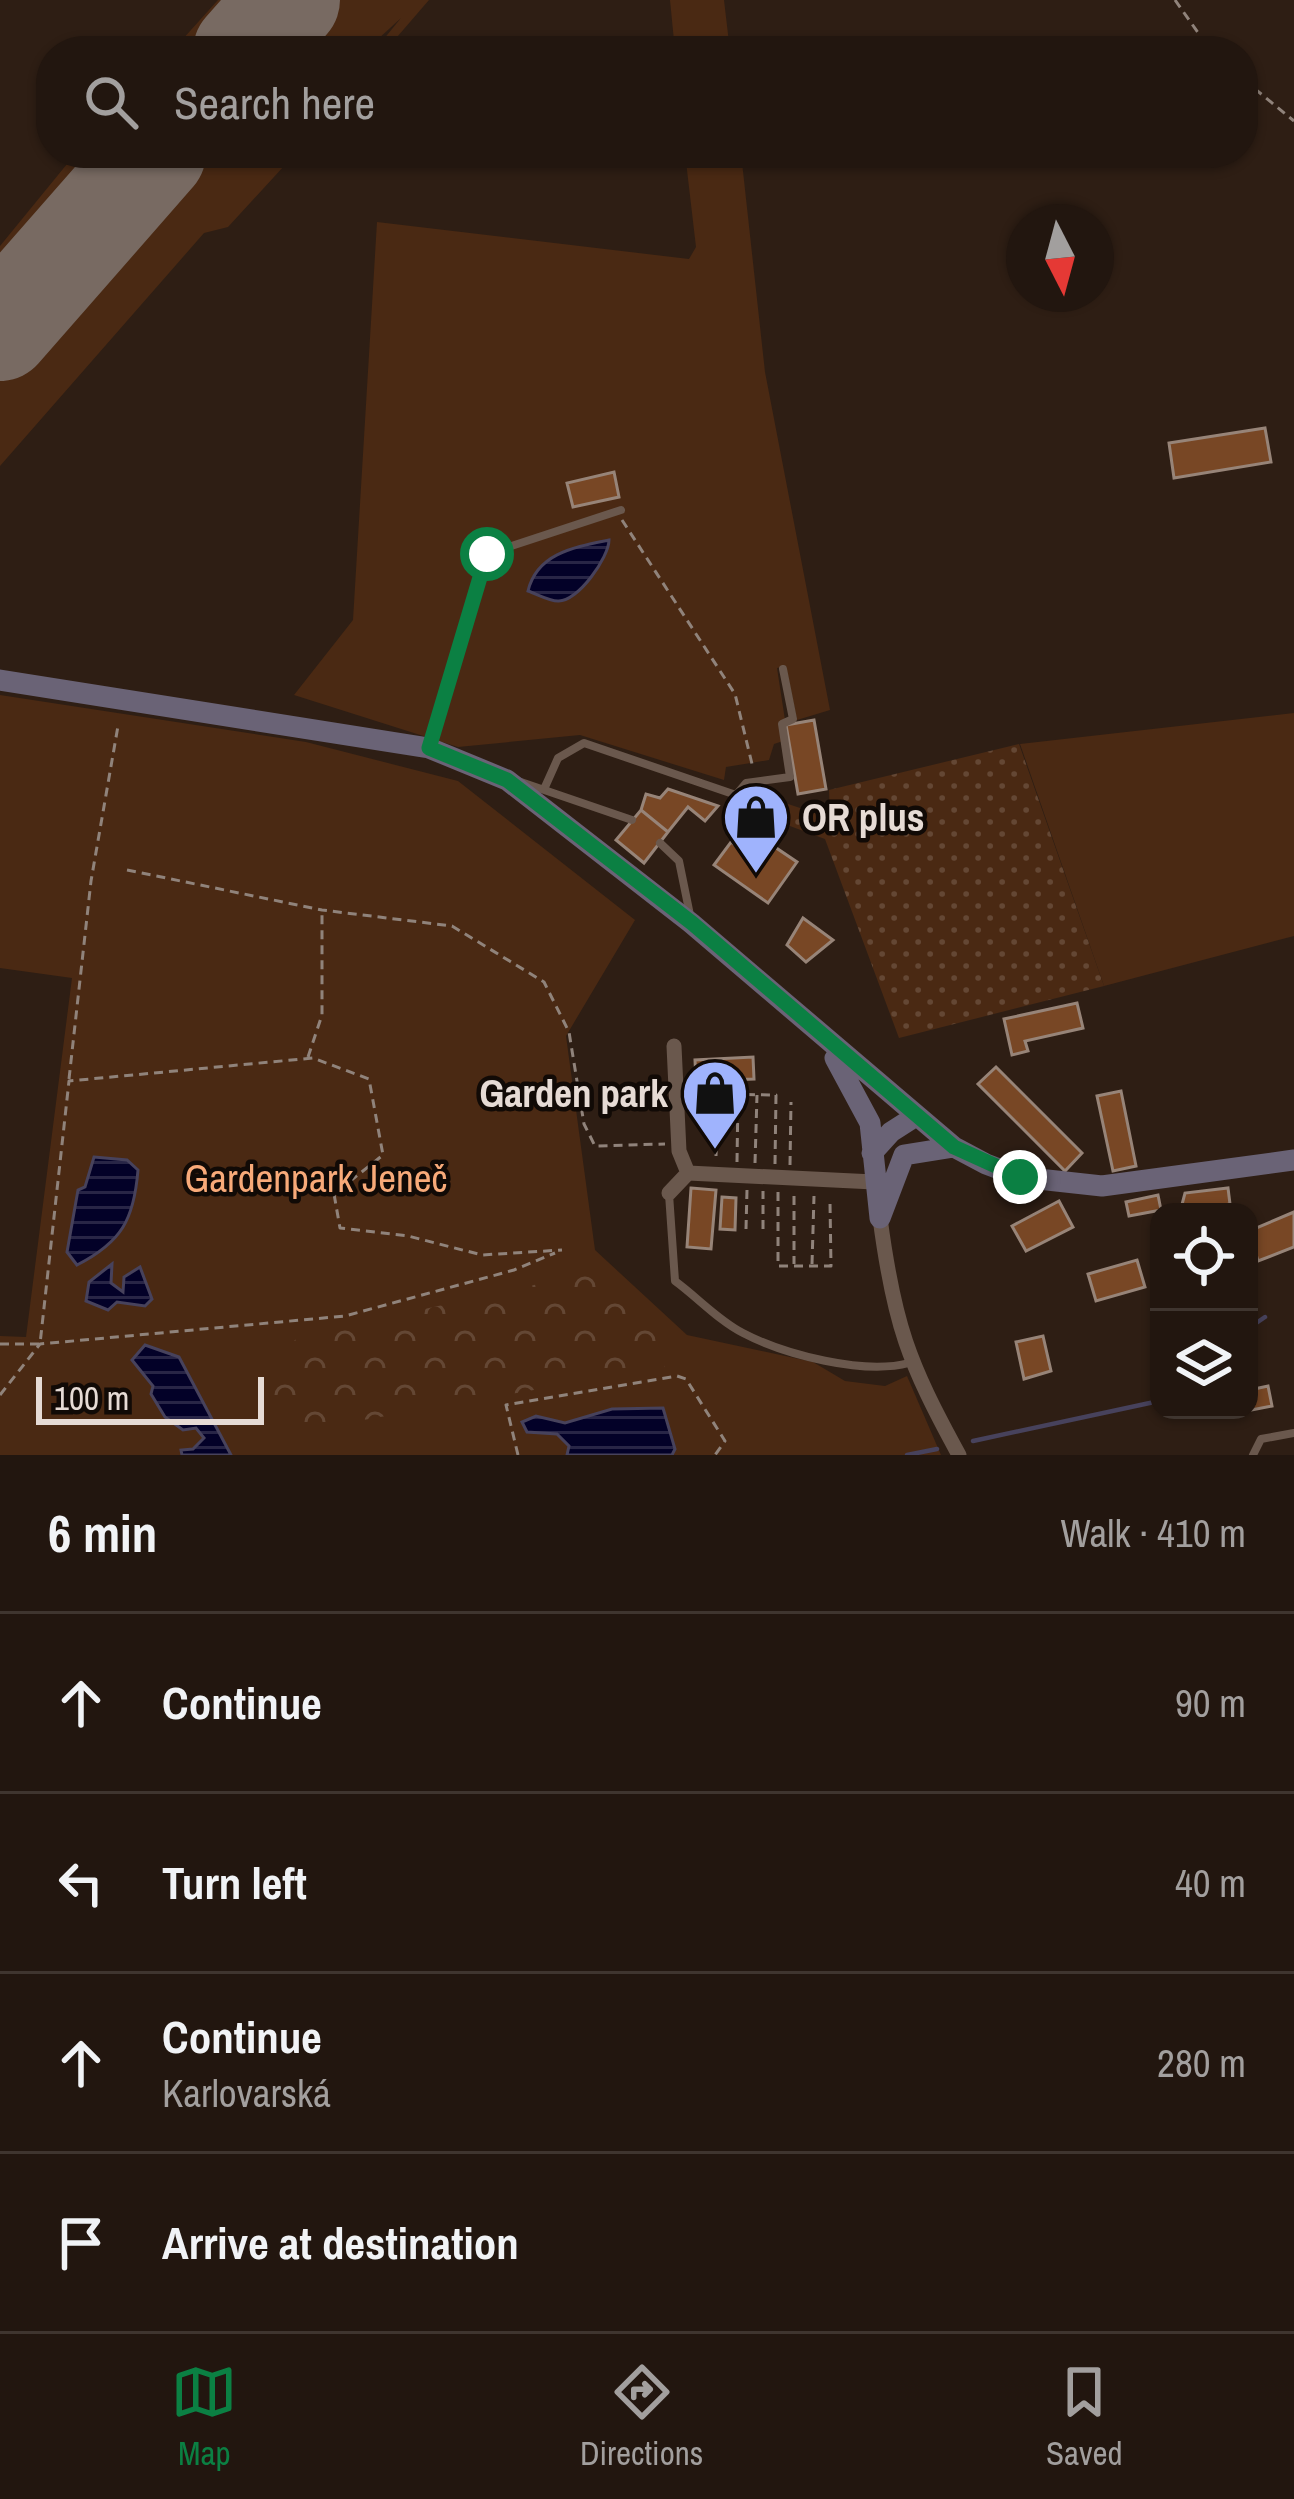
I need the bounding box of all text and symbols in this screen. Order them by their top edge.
search box [36,36,1258,168]
icon: search [78,69,144,135]
text: Search here [174,72,375,133]
north arrow [1006,204,1114,312]
route start [460,527,514,581]
shop icon: OR plus [721,782,791,876]
place label: OR plus [802,791,925,843]
shop icon: Garden park [680,1058,750,1152]
place label: Garden park [480,1067,668,1119]
route end [993,1150,1047,1204]
park label: Gardenpark Jeneč [184,1152,448,1204]
map controls [1150,1203,1258,1419]
button: locate [1150,1203,1258,1311]
button: layers [1150,1311,1258,1419]
scale bar [36,1371,264,1424]
text: 100 m [54,1376,129,1420]
text: 6 min [48,1499,157,1568]
text: Walk · 410 m [1061,1507,1246,1559]
icon: ahead [48,1670,114,1736]
text: Continue [162,1672,322,1733]
text: 90 m [1175,1677,1246,1729]
icon: left [48,1850,114,1916]
text: Turn left [162,1852,307,1913]
text: 40 m [1175,1857,1246,1909]
text: Continue [162,2006,322,2067]
icon: ahead [48,2030,114,2096]
text: 280 m [1157,2037,1246,2089]
text: Karlovarská [162,2067,331,2119]
icon: arrive [48,2210,114,2276]
text: Arrive at destination [162,2212,519,2273]
tab: Map [171,2359,237,2475]
tab: Directions [580,2359,703,2475]
tab: Saved [1046,2359,1123,2475]

